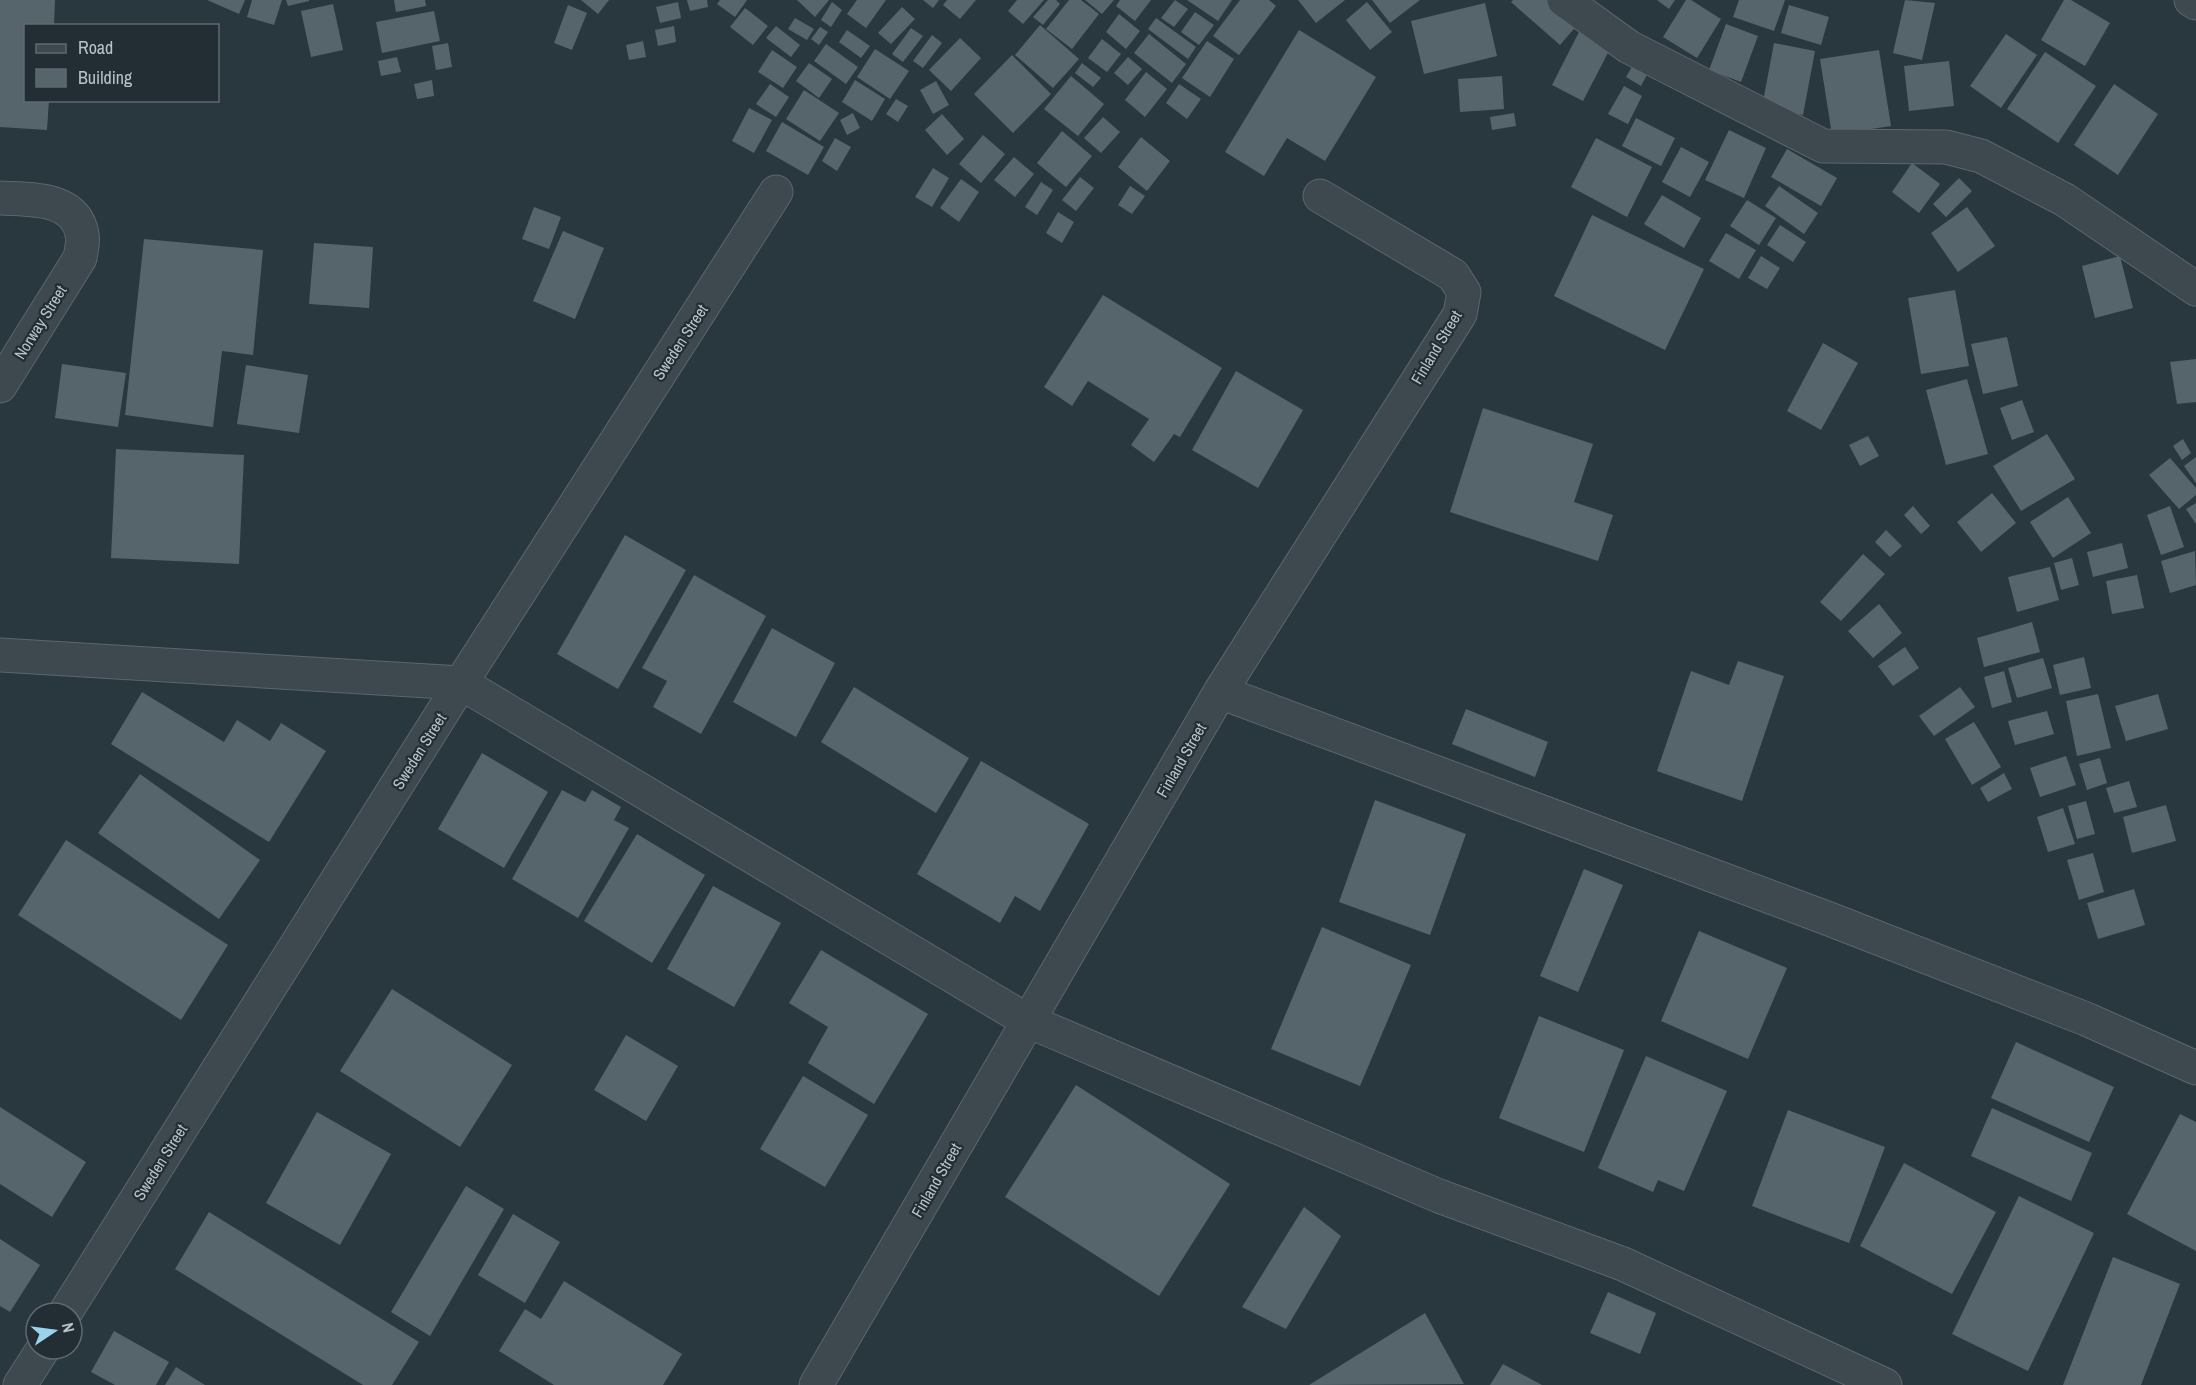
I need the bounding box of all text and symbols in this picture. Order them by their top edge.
legend [24,24,219,102]
text: Road [78,35,113,60]
text: Building [78,65,133,90]
street label: Norway Street [9,281,72,363]
street label: Sweden Street [647,300,713,384]
street label: Finland Street [1405,306,1467,388]
street label: Sweden Street [387,708,451,793]
street label: Finland Street [1151,719,1211,801]
street label: Sweden Street [128,1119,192,1204]
street label: Finland Street [906,1139,966,1221]
north arrow [24,1301,84,1361]
text: N [57,1321,80,1335]

